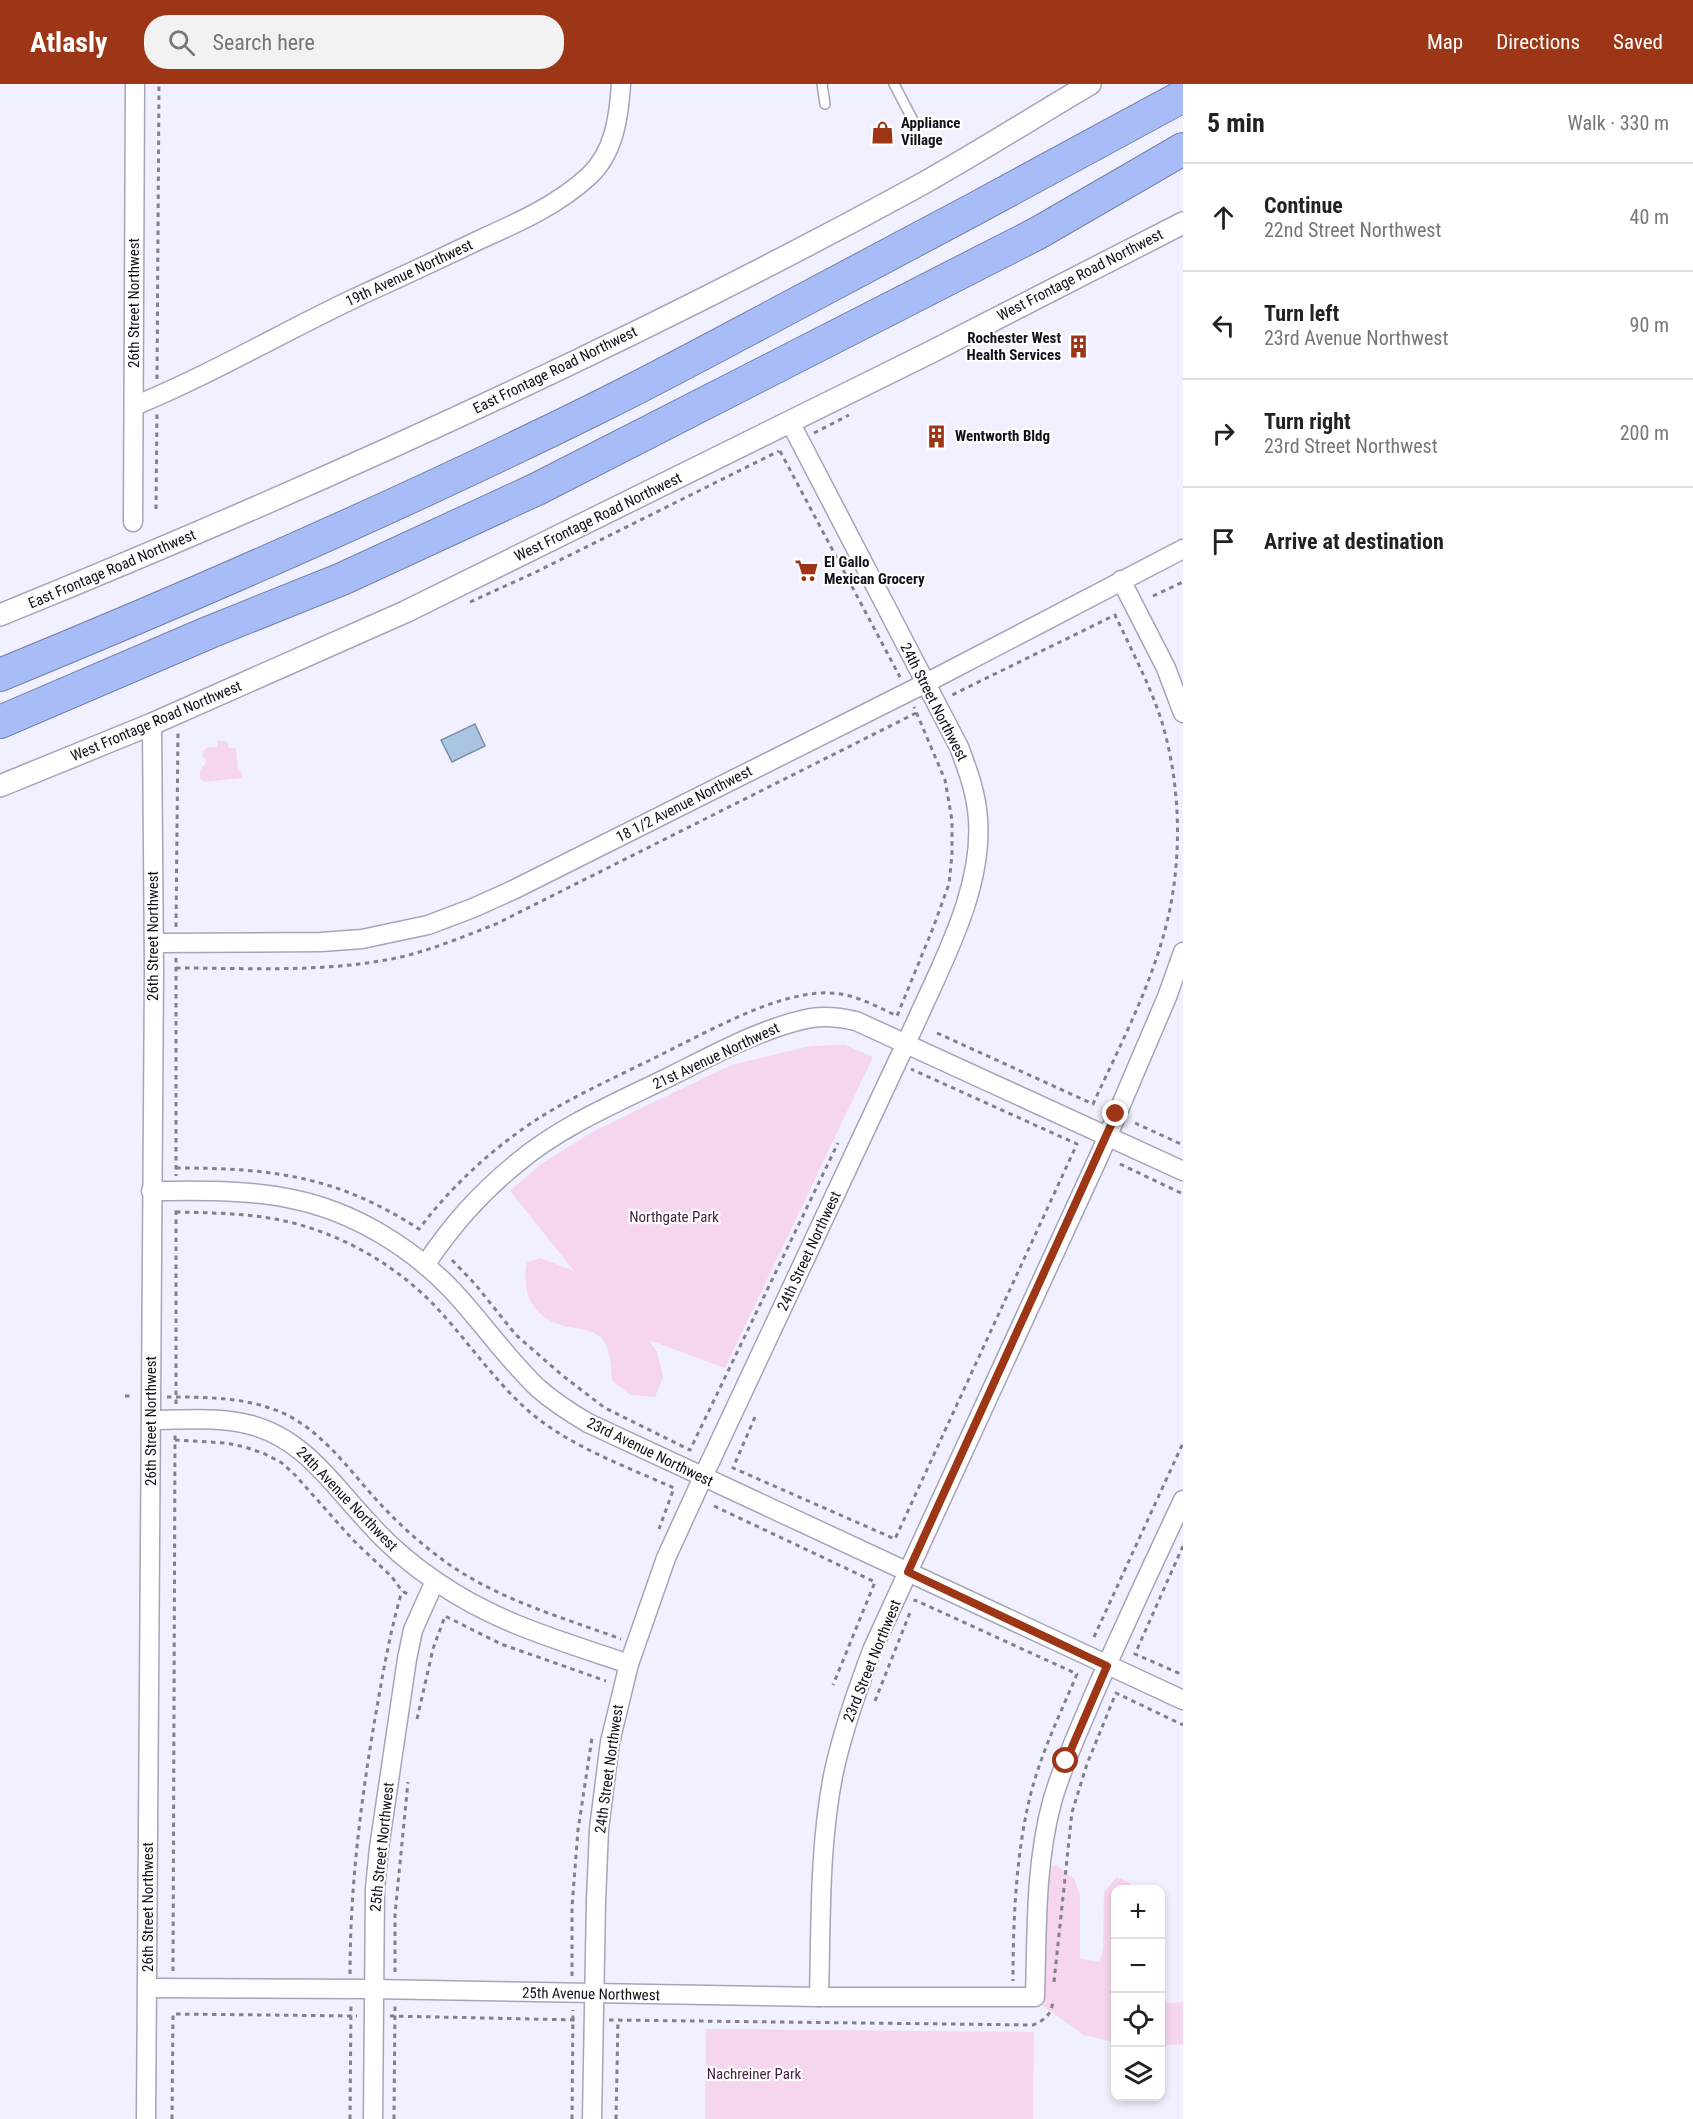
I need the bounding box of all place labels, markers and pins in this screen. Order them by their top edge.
place label: Appliance Village [901,114,961,149]
shop icon: Appliance Village [870,119,896,145]
place label: Rochester West Health Services [967,329,1061,364]
building icon: Rochester West Health Services [1066,334,1092,360]
building icon: Wentworth Bldg [924,423,950,449]
place label: Wentworth Bldg [955,427,1050,445]
place label: El Gallo Mexican Grocery [824,553,925,588]
supermarket icon: El Gallo Mexican Grocery [793,558,819,584]

